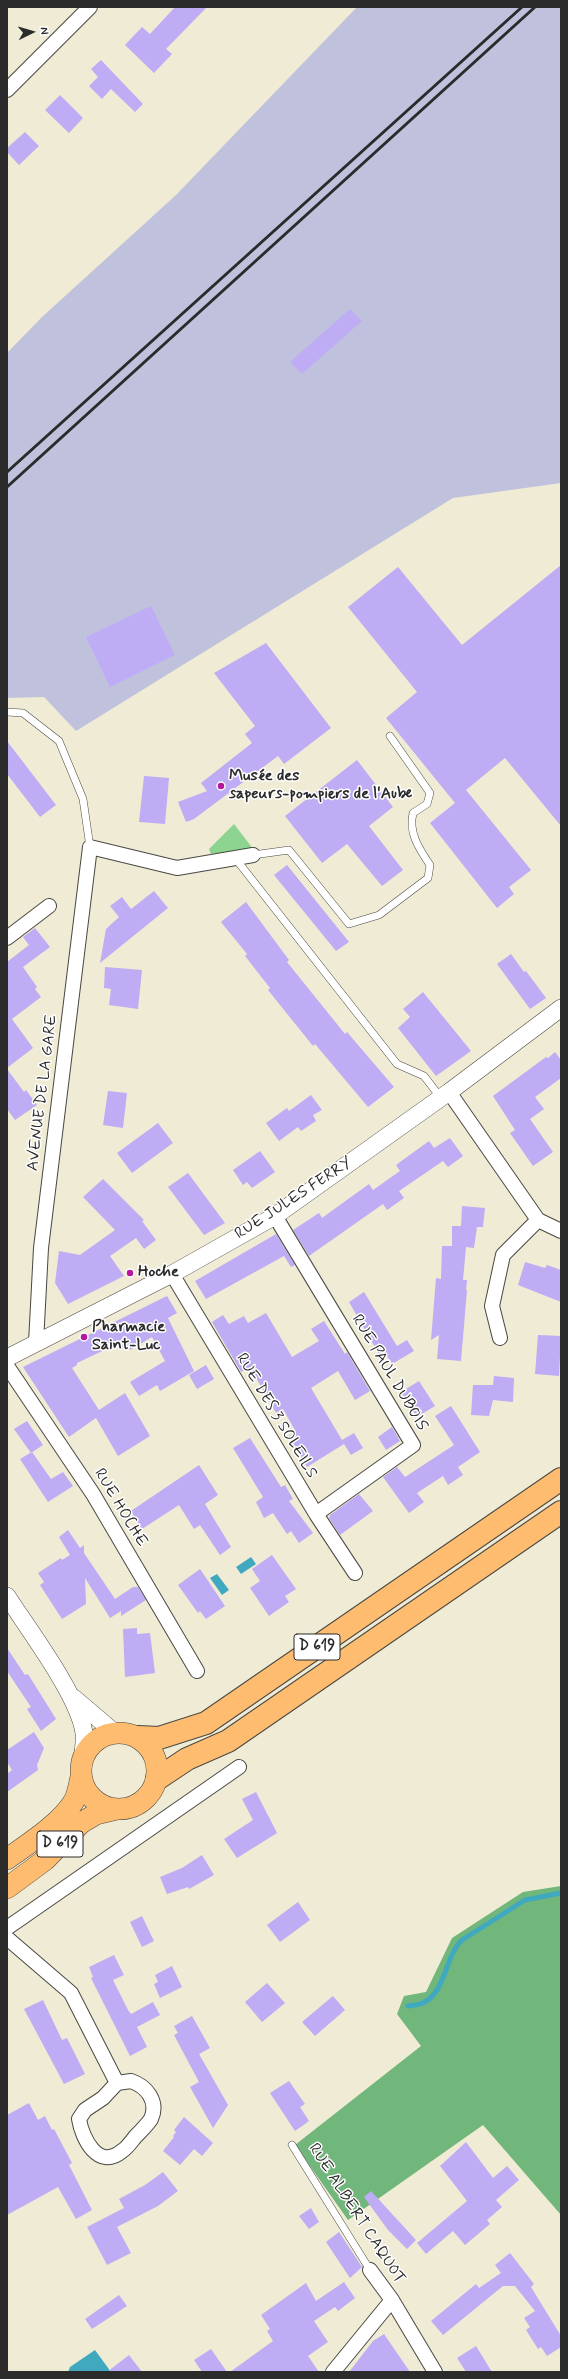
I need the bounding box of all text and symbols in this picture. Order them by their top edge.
north arrow [12,12,52,52]
text: N [37,27,51,35]
place label: Musée des sapeurs-pompiers de l'Aube [229,767,412,805]
marker: Musée des sapeurs-pompiers de l'Aube [216,781,226,791]
street label: AVENUE DE LA GARE [24,1014,62,1172]
street label: RUE JULES FERRY [232,1154,356,1244]
place label: Hoche [138,1263,179,1283]
marker: Hoche [125,1268,135,1278]
street label: RUE PAUL DUBOIS [347,1311,431,1435]
place label: Pharmacie Saint-Luc [92,1318,165,1356]
marker: Pharmacie Saint-Luc [79,1332,89,1342]
street label: RUE DES 3 SOLEILS [231,1350,321,1482]
street label: RUE HOCHE [89,1465,151,1551]
road number: D 619 [294,1634,340,1660]
road number: D 619 [37,1831,83,1857]
street label: RUE ALBERT CAQUOT [303,2140,409,2288]

